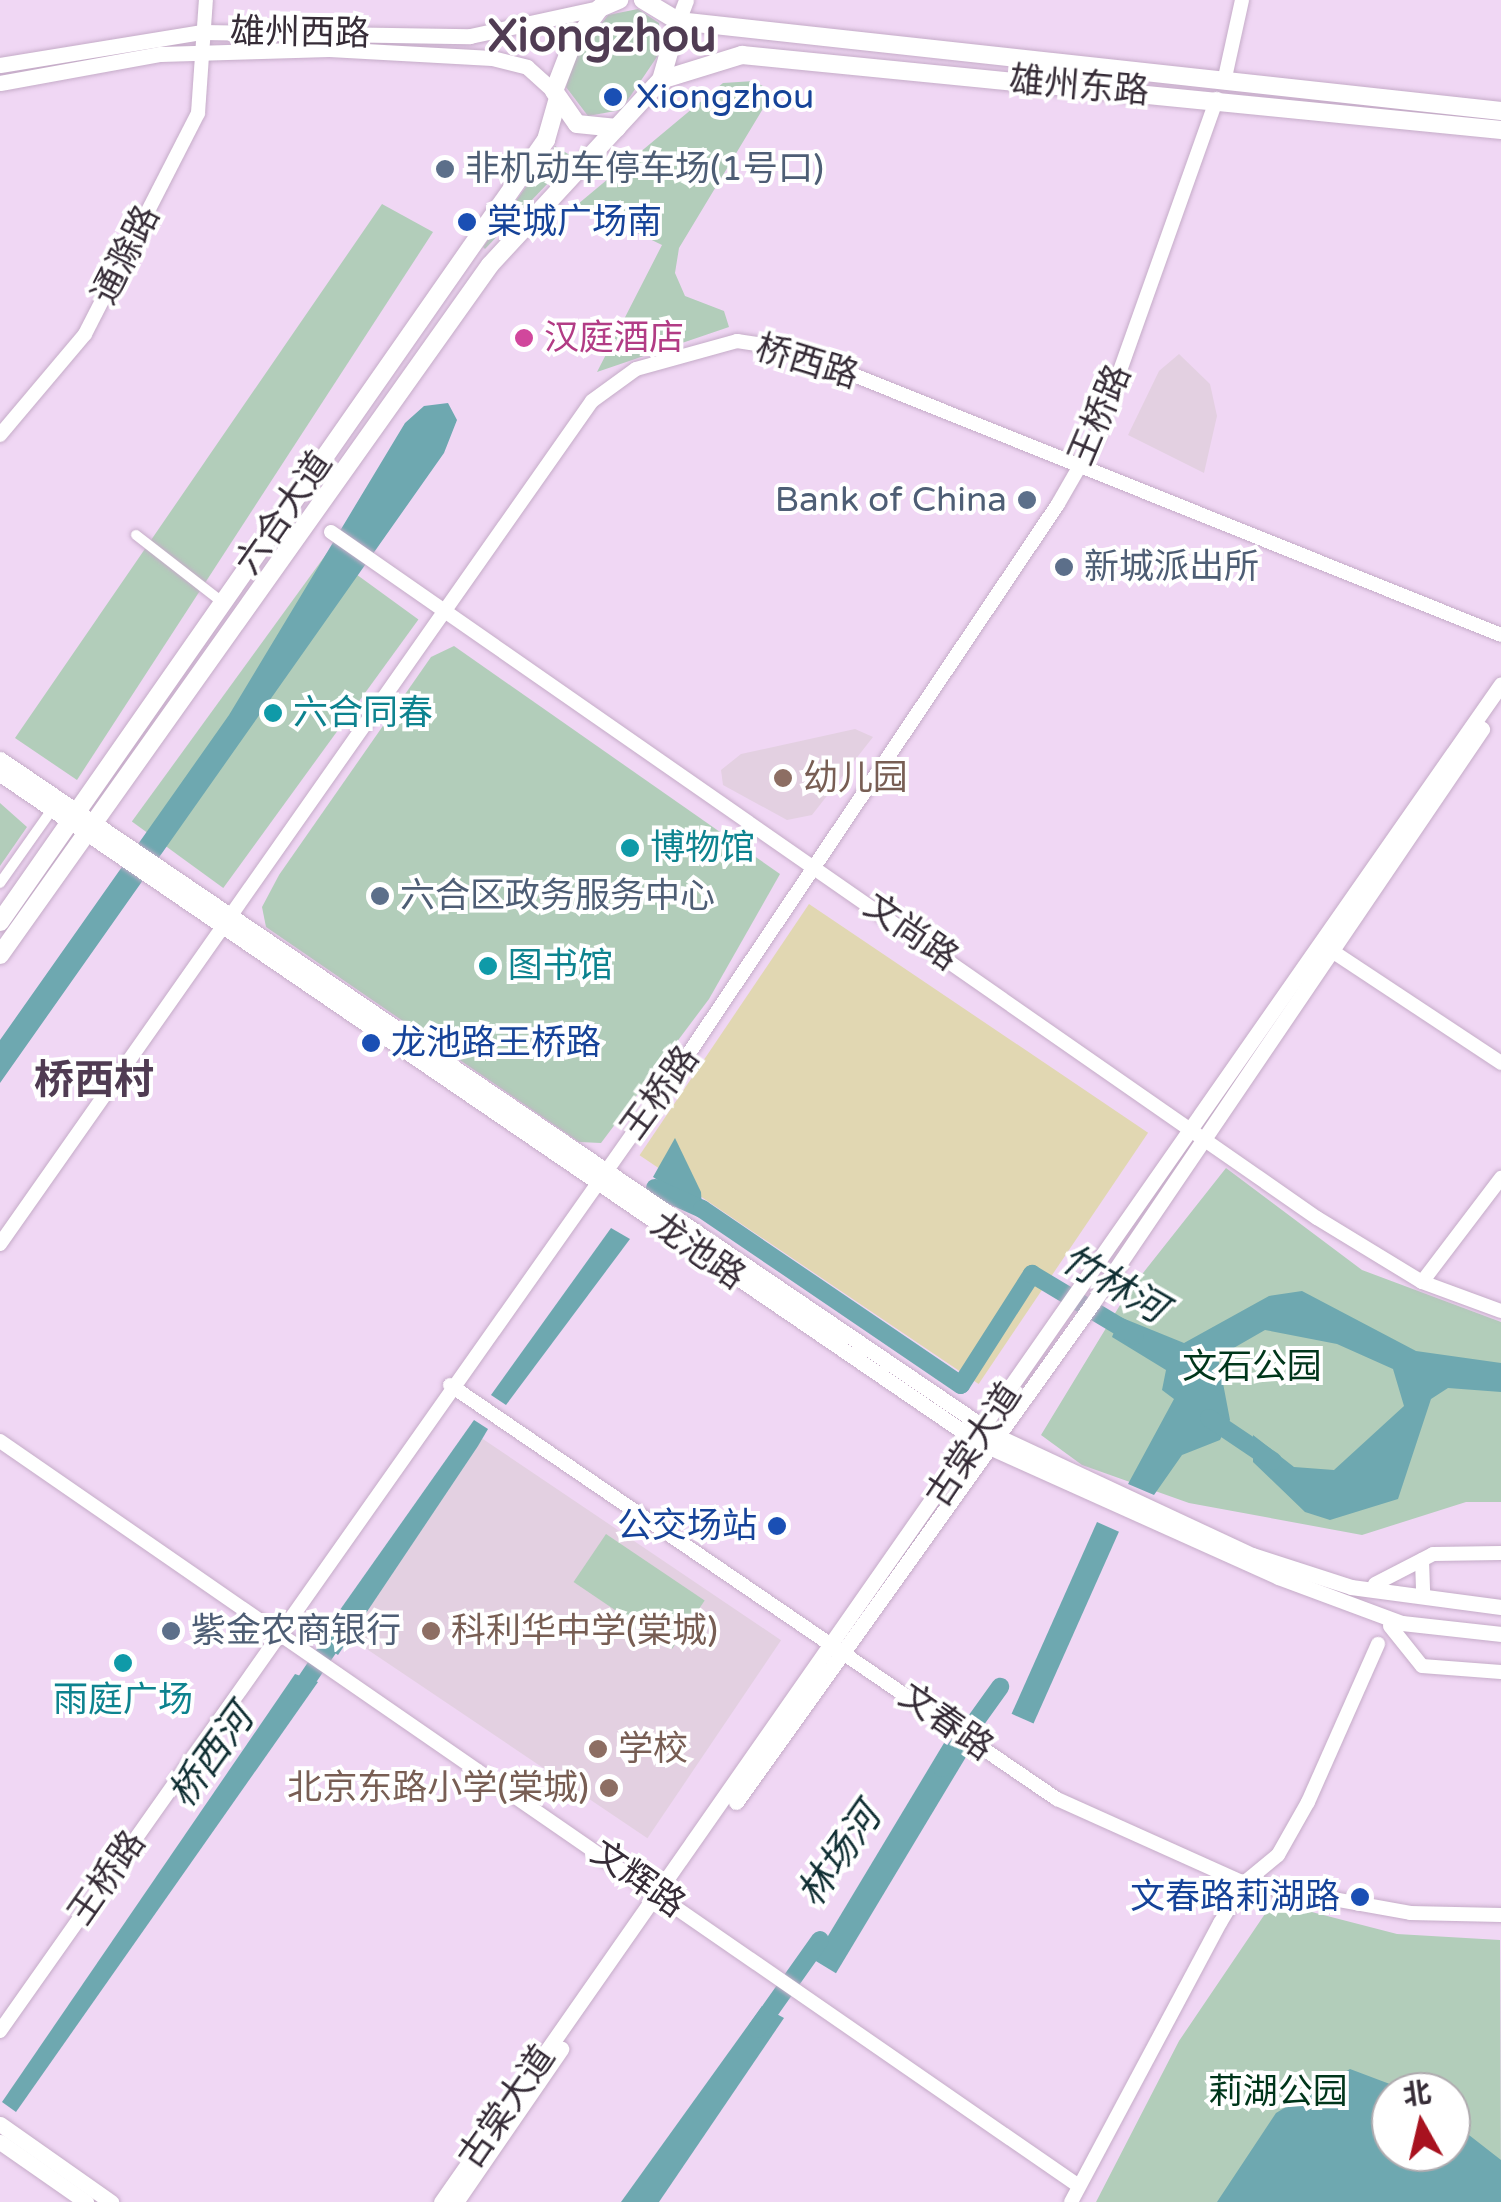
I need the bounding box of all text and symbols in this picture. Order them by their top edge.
street label: 雄州西路 [230,11,370,55]
district label: Xiongzhou [487,11,717,65]
street label: 雄州东路 [1007,59,1151,113]
place label: Xiongzhou [636,76,814,118]
marker: Xiongzhou [600,84,626,110]
place label: 非机动车停车场(1号口) [465,148,824,190]
marker: 非机动车停车场(1号口) [434,158,456,180]
street label: 通滁路 [83,199,169,311]
place label: 棠城广场南 [487,201,662,243]
marker: 棠城广场南 [456,211,478,233]
place label: 汉庭酒店 [544,317,684,359]
marker: 汉庭酒店 [513,327,535,349]
street label: 桥西路 [751,327,863,397]
street label: 王桥路 [1060,358,1140,472]
street label: 六合大道 [227,444,341,582]
place label: Bank of China [775,479,1007,521]
marker: Bank of China [1016,489,1038,511]
place label: 新城派出所 [1084,546,1259,588]
marker: 新城派出所 [1053,556,1075,578]
place label: 六合同春 [293,692,433,734]
marker: 六合同春 [262,702,284,724]
place label: 幼儿园 [803,757,908,799]
marker: 幼儿园 [772,767,794,789]
place label: 博物馆 [650,827,755,869]
marker: 博物馆 [619,837,641,859]
place label: 六合区政务服务中心 [400,875,715,917]
marker: 六合区政务服务中心 [369,885,391,907]
street label: 文尚路 [856,885,966,979]
place label: 图书馆 [508,945,613,987]
marker: 图书馆 [477,955,499,977]
place label: 龙池路王桥路 [391,1022,601,1064]
marker: 龙池路王桥路 [360,1032,382,1054]
street label: 王桥路 [612,1038,708,1148]
district label: 桥西村 [34,1056,154,1104]
street label: 龙池路 [643,1204,753,1298]
water label: 竹林河 [1052,1237,1174,1333]
park label: 文石公园 [1182,1346,1322,1388]
street label: 古棠大道 [917,1375,1031,1515]
place label: 公交场站 [617,1505,757,1547]
marker: 公交场站 [766,1515,788,1537]
place label: 紫金农商银行 [191,1610,401,1652]
place label: 科利华中学(棠城) [451,1610,718,1652]
marker: 紫金农商银行 [160,1620,182,1642]
marker: 科利华中学(棠城) [420,1620,442,1642]
marker: 雨庭广场 [112,1652,134,1674]
street label: 文春路 [891,1675,1001,1769]
place label: 雨庭广场 [53,1679,193,1721]
water label: 桥西河 [160,1697,264,1817]
place label: 学校 [618,1728,688,1770]
marker: 学校 [587,1738,609,1760]
place label: 北京东路小学(棠城) [287,1767,589,1809]
marker: 北京东路小学(棠城) [598,1777,620,1799]
water label: 林场河 [789,1796,891,1916]
street label: 王桥路 [60,1823,154,1933]
street label: 文辉路 [583,1832,693,1926]
place label: 文春路莉湖路 [1130,1876,1340,1918]
marker: 文春路莉湖路 [1349,1886,1371,1908]
street label: 古棠大道 [450,2038,564,2176]
park label: 莉湖公园 [1208,2071,1348,2113]
north arrow [1371,2072,1471,2172]
text: 北 [1401,2075,1433,2113]

